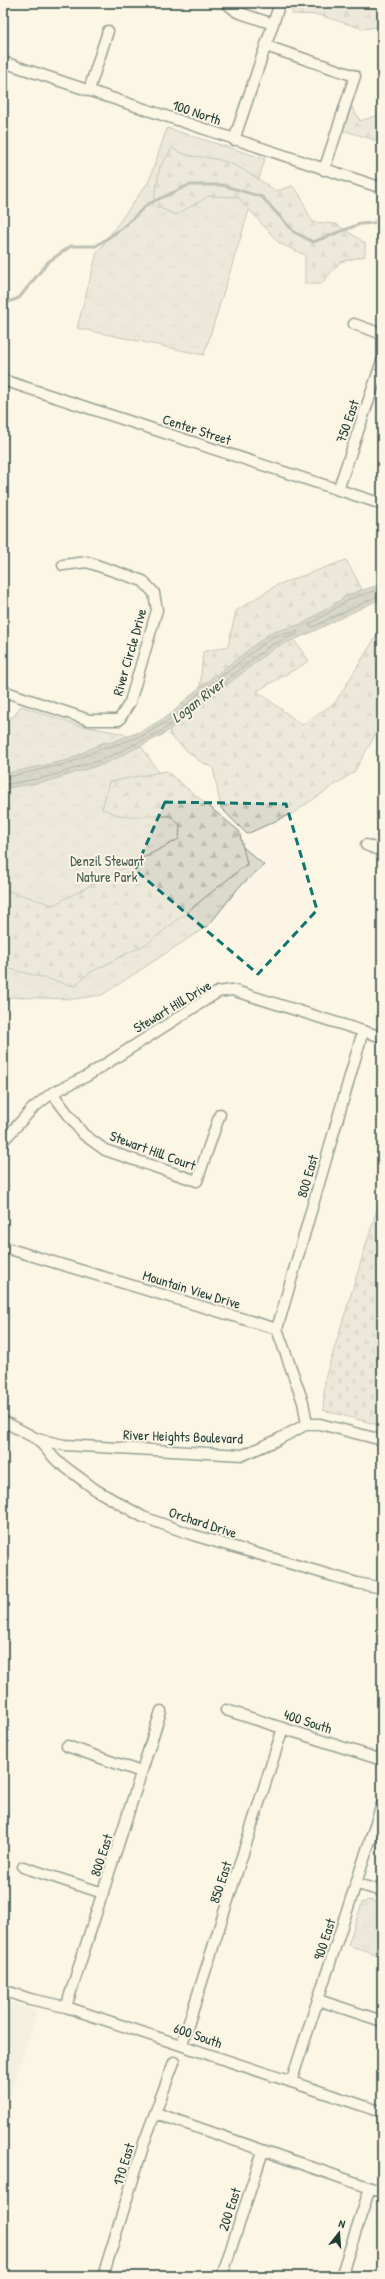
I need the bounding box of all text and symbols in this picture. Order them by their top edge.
street label: 100 North [170,95,224,129]
street label: 750 East [331,397,363,445]
street label: Center Street [160,409,234,449]
street label: River Circle Drive [107,606,151,698]
water label: Logan River [167,671,231,727]
park label: Denzil Stewart Nature Park [70,851,144,886]
street label: Stewart Hill Drive [130,975,215,1037]
street label: Stewart Hill Court [107,1126,199,1174]
street label: 800 East [292,1152,322,1200]
street label: Mountain View Drive [141,1265,244,1313]
street label: River Heights Boulevard [123,1424,244,1449]
street label: Orchard Drive [167,1502,240,1542]
street label: 400 South [282,1704,335,1738]
street label: 800 East [85,1831,117,1879]
street label: 850 East [204,1858,236,1906]
street label: 900 East [308,1916,340,1962]
street label: 600 South [171,2018,225,2052]
street label: 170 East [108,2140,138,2188]
street label: 200 East [213,2185,245,2233]
north arrow [319,2213,359,2253]
text: N [337,2216,347,2231]

